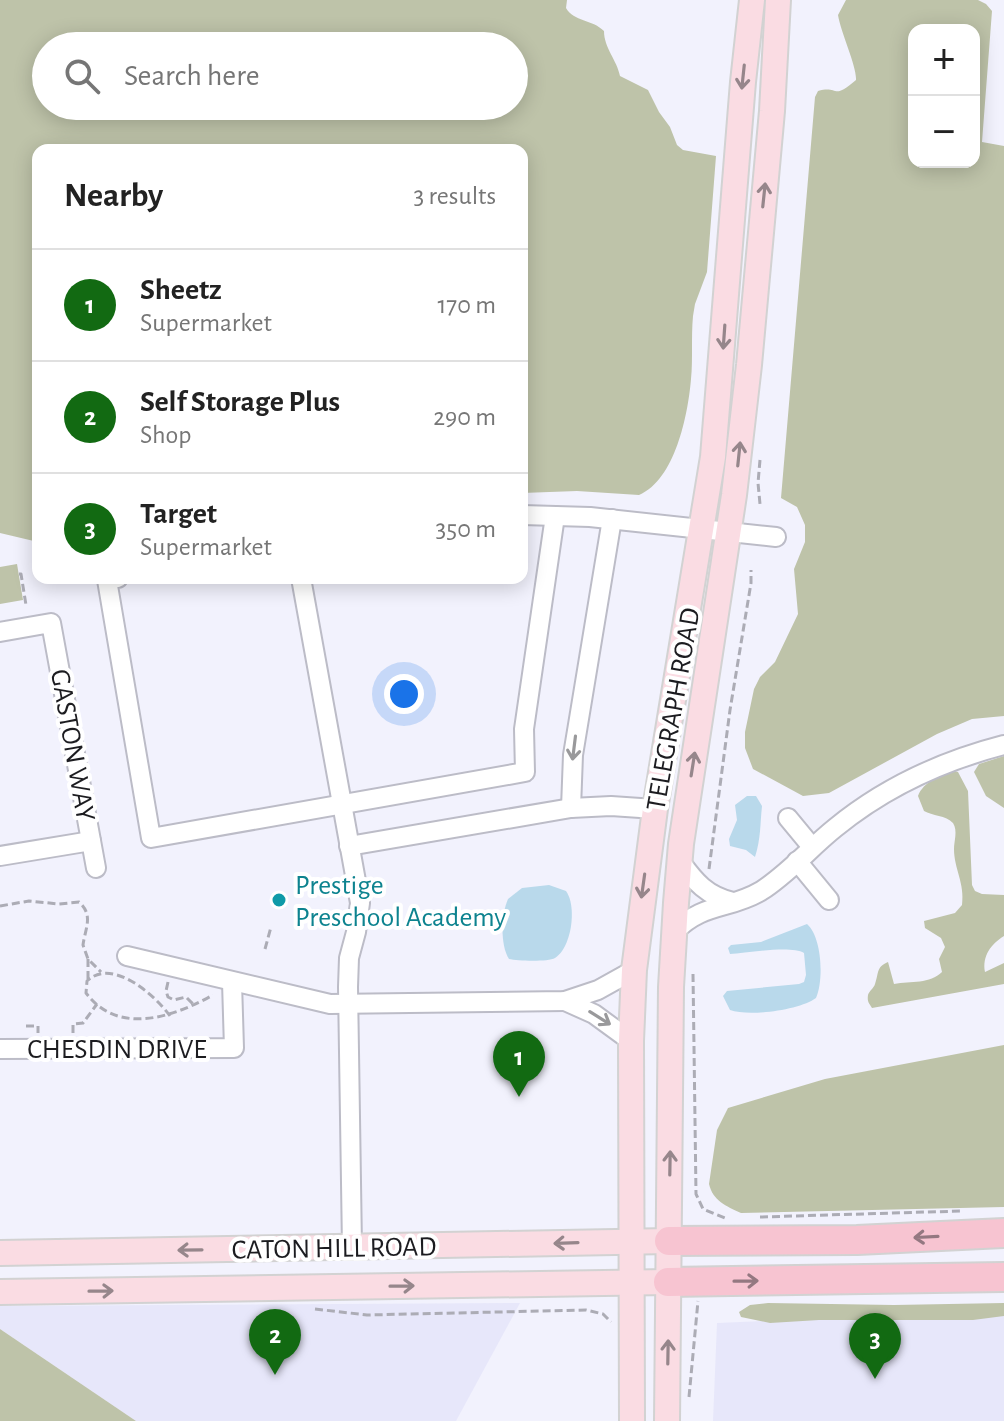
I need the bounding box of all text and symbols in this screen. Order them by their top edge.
map controls [908,24,980,168]
button: + [908,24,980,96]
search box [32,32,528,120]
icon: search [60,54,104,98]
text: Search here [124,61,260,91]
one-way arrow [736,64,751,90]
button: − [908,96,980,168]
text: Nearby [64,179,163,213]
one-way arrow [757,182,772,209]
text: 3 results [413,183,496,209]
text: Sheetz [140,275,222,305]
text: 1 [85,292,95,318]
text: 170 m [437,292,496,318]
text: Supermarket [140,310,272,336]
one-way arrow [717,323,732,350]
text: Self Storage Plus [140,387,340,417]
text: 2 [84,404,96,430]
text: 290 m [433,404,496,430]
text: Shop [140,422,192,448]
one-way arrow [731,441,746,467]
text: Target [140,499,217,529]
text: 3 [84,516,96,542]
text: 350 m [436,516,496,542]
text: Supermarket [140,534,272,560]
street label: TELEGRAPH ROAD [642,606,706,813]
street label: GASTON WAY [45,667,99,824]
your location [384,674,424,714]
one-way arrow [566,735,581,760]
one-way arrow [687,752,702,777]
place label: Prestige Preschool Academy [295,872,506,932]
one-way arrow [635,873,650,898]
marker: Prestige Preschool Academy [270,891,288,909]
one-way arrow [588,1010,610,1027]
pin: 1 [493,1031,545,1097]
street label: CHESDIN DRIVE [27,1036,207,1064]
one-way arrow [662,1150,678,1177]
one-way arrow [913,1230,940,1245]
street label: CATON HILL ROAD [231,1233,437,1265]
one-way arrow [553,1235,580,1250]
one-way arrow [177,1242,204,1258]
one-way arrow [732,1273,759,1289]
one-way arrow [388,1278,415,1294]
one-way arrow [87,1283,114,1299]
pin: 2 [249,1309,301,1375]
pin: 3 [849,1313,901,1379]
one-way arrow [660,1339,675,1366]

